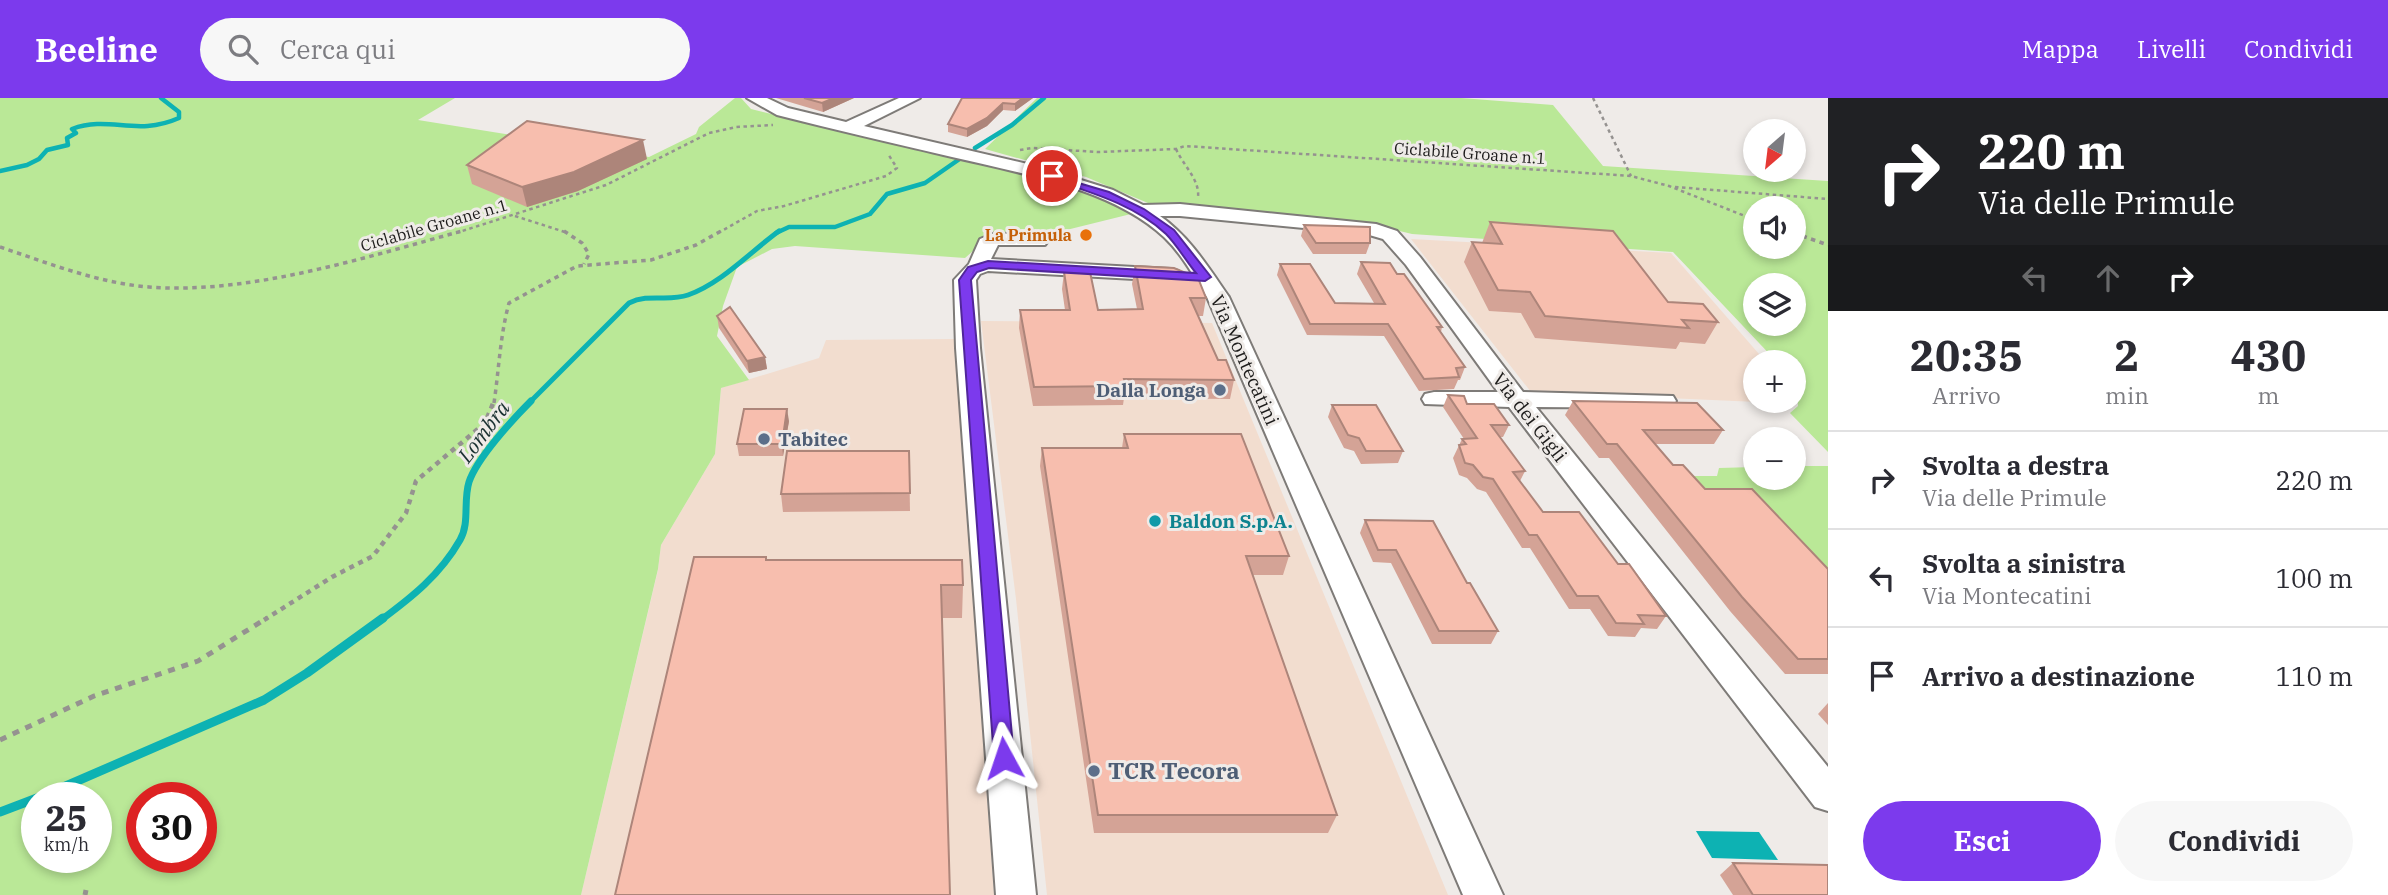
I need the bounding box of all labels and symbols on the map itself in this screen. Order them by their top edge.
north arrow [1743,119,1806,182]
street label: Ciclabile Groane n.1 [1393,138,1547,168]
pin [1022,146,1082,206]
street label: Ciclabile Groane n.1 [358,194,510,256]
place label: La Primula [985,225,1072,245]
marker: La Primula [1078,227,1094,243]
street label: Via Montecatini [1206,291,1284,429]
street label: Via dei Gigli [1488,368,1572,466]
place label: Dalla Longa [1096,378,1206,402]
marker: Dalla Longa [1212,382,1228,398]
water label: Lombra [450,394,516,469]
place label: Tabitec [778,427,848,451]
marker: Tabitec [756,431,772,447]
place label: Baldon S.p.A. [1169,509,1293,533]
marker: Baldon S.p.A. [1147,513,1163,529]
position arrow [967,721,1041,795]
place label: TCR Tecora [1108,755,1240,785]
marker: TCR Tecora [1086,763,1102,779]
speed limit sign: 30 [126,782,217,873]

